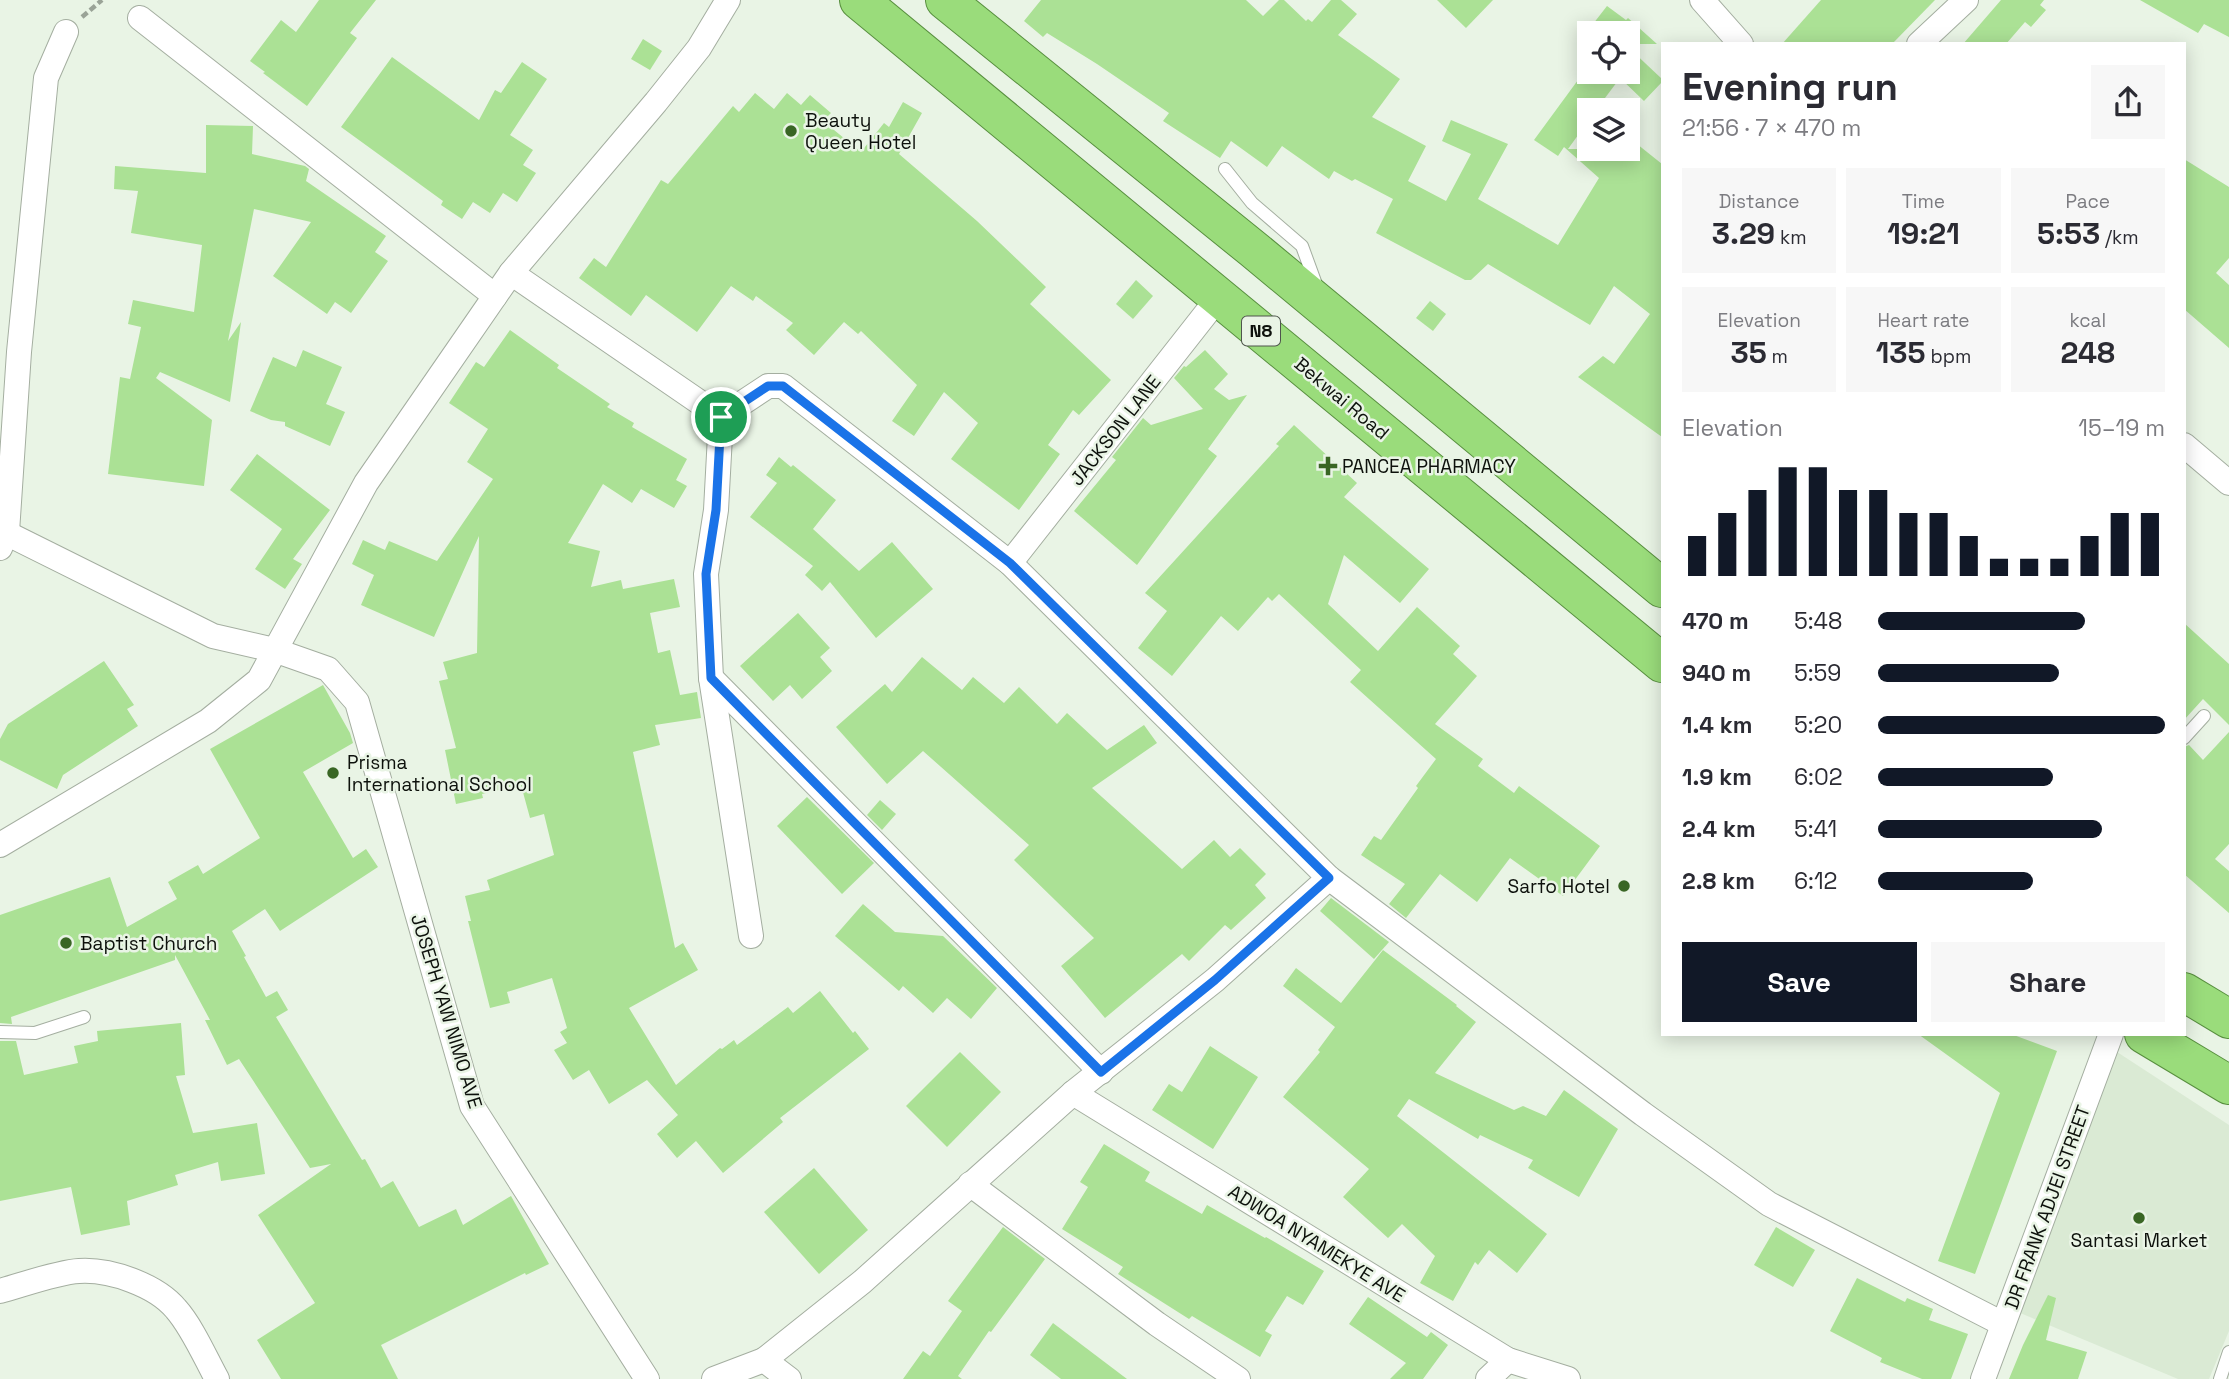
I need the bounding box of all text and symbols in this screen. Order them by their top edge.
map controls [1577,21,1640,161]
button: locate [1577,21,1640,84]
text: Evening run [1682,63,1898,111]
button: share [2091,65,2165,139]
button: layers [1577,98,1640,161]
place label: Beauty Queen Hotel [805,108,917,155]
text: 21:56 · 7 × 470 m [1682,113,1861,143]
marker: Beauty Queen Hotel [783,123,799,139]
text: Distance [1719,189,1800,214]
text: Time [1902,189,1945,214]
text: Pace [2066,189,2110,214]
text: 3.29 [1712,214,1775,253]
text: 19:21 [1887,214,1960,253]
text: 5:53 [2037,214,2100,253]
text: km [1775,225,1807,250]
text: /km [2100,225,2139,250]
text: Elevation [1718,308,1801,333]
text: Heart rate [1877,308,1970,333]
text: kcal [2069,308,2106,333]
road number: N8 [1242,316,1280,346]
text: 35 [1730,333,1767,372]
text: 135 [1876,333,1926,372]
text: 248 [2061,333,2115,372]
text: m [1767,344,1788,369]
text: bpm [1926,344,1971,369]
street label: Bekwai Road [1289,351,1394,445]
street label: JACKSON LANE [1064,370,1166,491]
pin [691,387,751,447]
icon: arrive [702,398,740,436]
text: Elevation [1682,413,1783,443]
text: 15–19 m [2078,413,2165,443]
place label: PANCEA PHARMACY [1342,454,1516,479]
marker: PANCEA PHARMACY [1320,458,1336,474]
text: 470 m [1682,606,1749,636]
text: 5:48 [1794,606,1842,636]
text: 940 m [1682,658,1751,688]
text: 5:59 [1794,658,1841,688]
text: 1.4 km [1682,710,1752,740]
text: 5:20 [1794,710,1842,740]
place label: Prisma International School [347,750,532,797]
text: 1.9 km [1682,762,1752,792]
text: 6:02 [1794,762,1843,792]
marker: Prisma International School [325,765,341,781]
text: 2.4 km [1682,814,1756,844]
text: 5:41 [1794,814,1837,844]
text: 2.8 km [1682,866,1755,896]
text: 6:12 [1794,866,1837,896]
place label: Sarfo Hotel [1508,874,1610,899]
marker: Sarfo Hotel [1616,878,1632,894]
street label: JOSEPH YAW NIMO AVE [405,911,488,1111]
place label: Baptist Church [80,931,217,956]
marker: Baptist Church [58,935,74,951]
button: Save [1682,942,1917,1022]
button: Share [1931,942,2165,1022]
street label: DR FRANK ADJEI STREET [1999,1102,2096,1313]
street label: ADWOA NYAMEKYE AVE [1224,1179,1410,1308]
marker: Santasi Market [2131,1210,2147,1226]
place label: Santasi Market [2071,1228,2207,1253]

